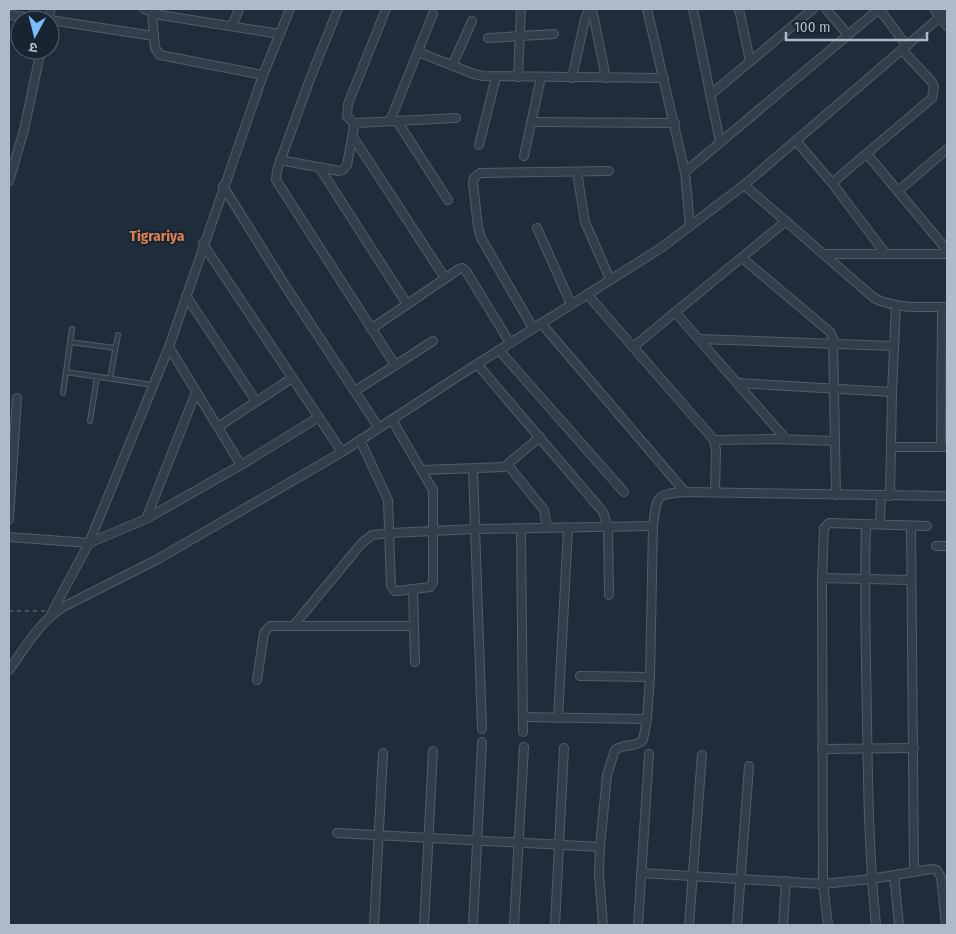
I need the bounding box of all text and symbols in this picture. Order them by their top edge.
north arrow [10,10,60,60]
scale bar [786,10,927,42]
text: 100 m [794,18,831,36]
text: उ [28,38,39,56]
district label: Tigrariya [130,227,185,245]

